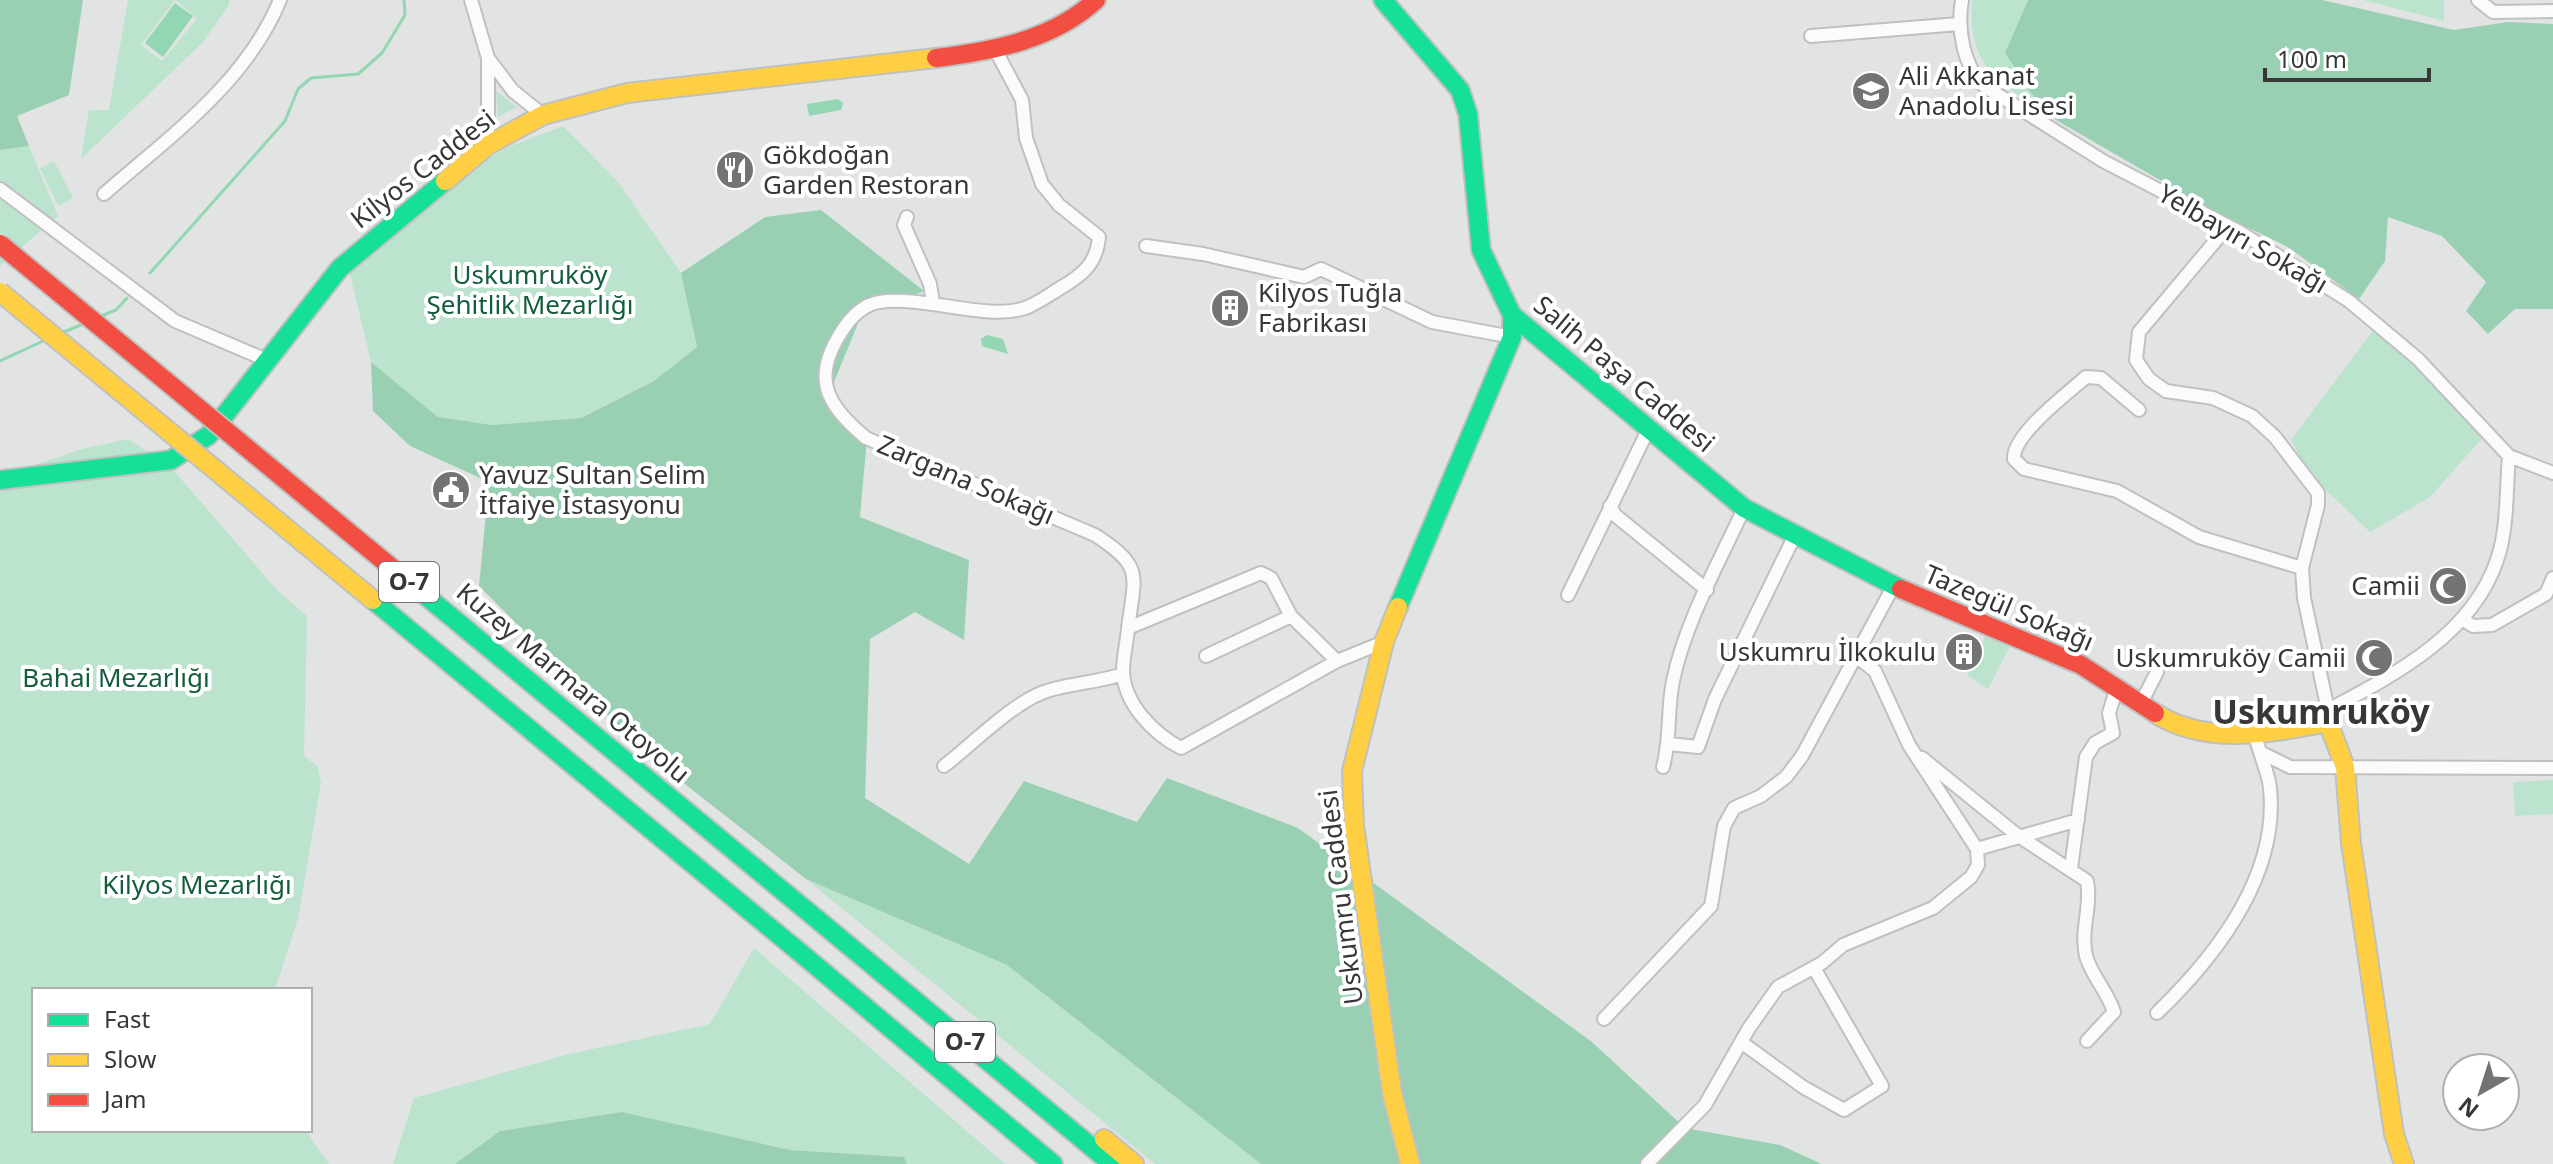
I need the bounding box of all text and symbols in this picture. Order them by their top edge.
scale bar [2265,32,2429,82]
text: 100 m [2277,42,2347,75]
place label: Ali Akkanat Anadolu Lisesi [1899,57,2074,123]
school or university icon: Ali Akkanat Anadolu Lisesi [1850,70,1892,112]
street label: Kilyos Caddesi [343,100,502,236]
place label: Gökdoğan Garden Restoran [763,136,970,202]
restaurant icon: Gökdoğan Garden Restoran [714,149,756,191]
street label: Yelbayırı Sokağı [2152,175,2335,301]
park label: Uskumruköy Şehitlik Mezarlığı [427,256,633,322]
place label: Kilyos Tuğla Fabrikası [1258,274,1402,340]
building icon: Kilyos Tuğla Fabrikası [1209,287,1251,329]
street label: Salih Paşa Caddesi [1526,287,1723,460]
street label: Zargana Sokağı [872,426,1060,533]
place label: Yavuz Sultan Selim İtfaiye İstasyonu [479,456,706,522]
public building icon: Yavuz Sultan Selim İtfaiye İstasyonu [430,469,472,511]
street label: Tazegül Sokağı [1919,555,2100,659]
road number: O-7 [379,562,439,602]
mosque icon: Camii [2427,565,2469,607]
place label: Camii [2351,567,2420,603]
street label: Kuzey Marmara Otoyolu [449,574,698,791]
building icon: Uskumru İlkokulu [1943,631,1985,673]
place label: Uskumru İlkokulu [1719,633,1936,669]
mosque icon: Uskumruköy Camii [2353,637,2395,679]
place label: Uskumruköy Camii [2116,639,2346,675]
park label: Bahai Mezarlığı [22,659,210,695]
district label: Uskumruköy [2212,688,2430,734]
street label: Uskumru Caddesi [1309,788,1371,1007]
park label: Kilyos Mezarlığı [102,866,292,902]
legend [32,988,312,1132]
text: Fast [104,1002,150,1035]
road number: O-7 [935,1022,995,1062]
text: Slow [104,1042,156,1075]
north arrow [2441,1052,2521,1132]
text: Jam [102,1082,146,1115]
text: N [2451,1091,2484,1126]

